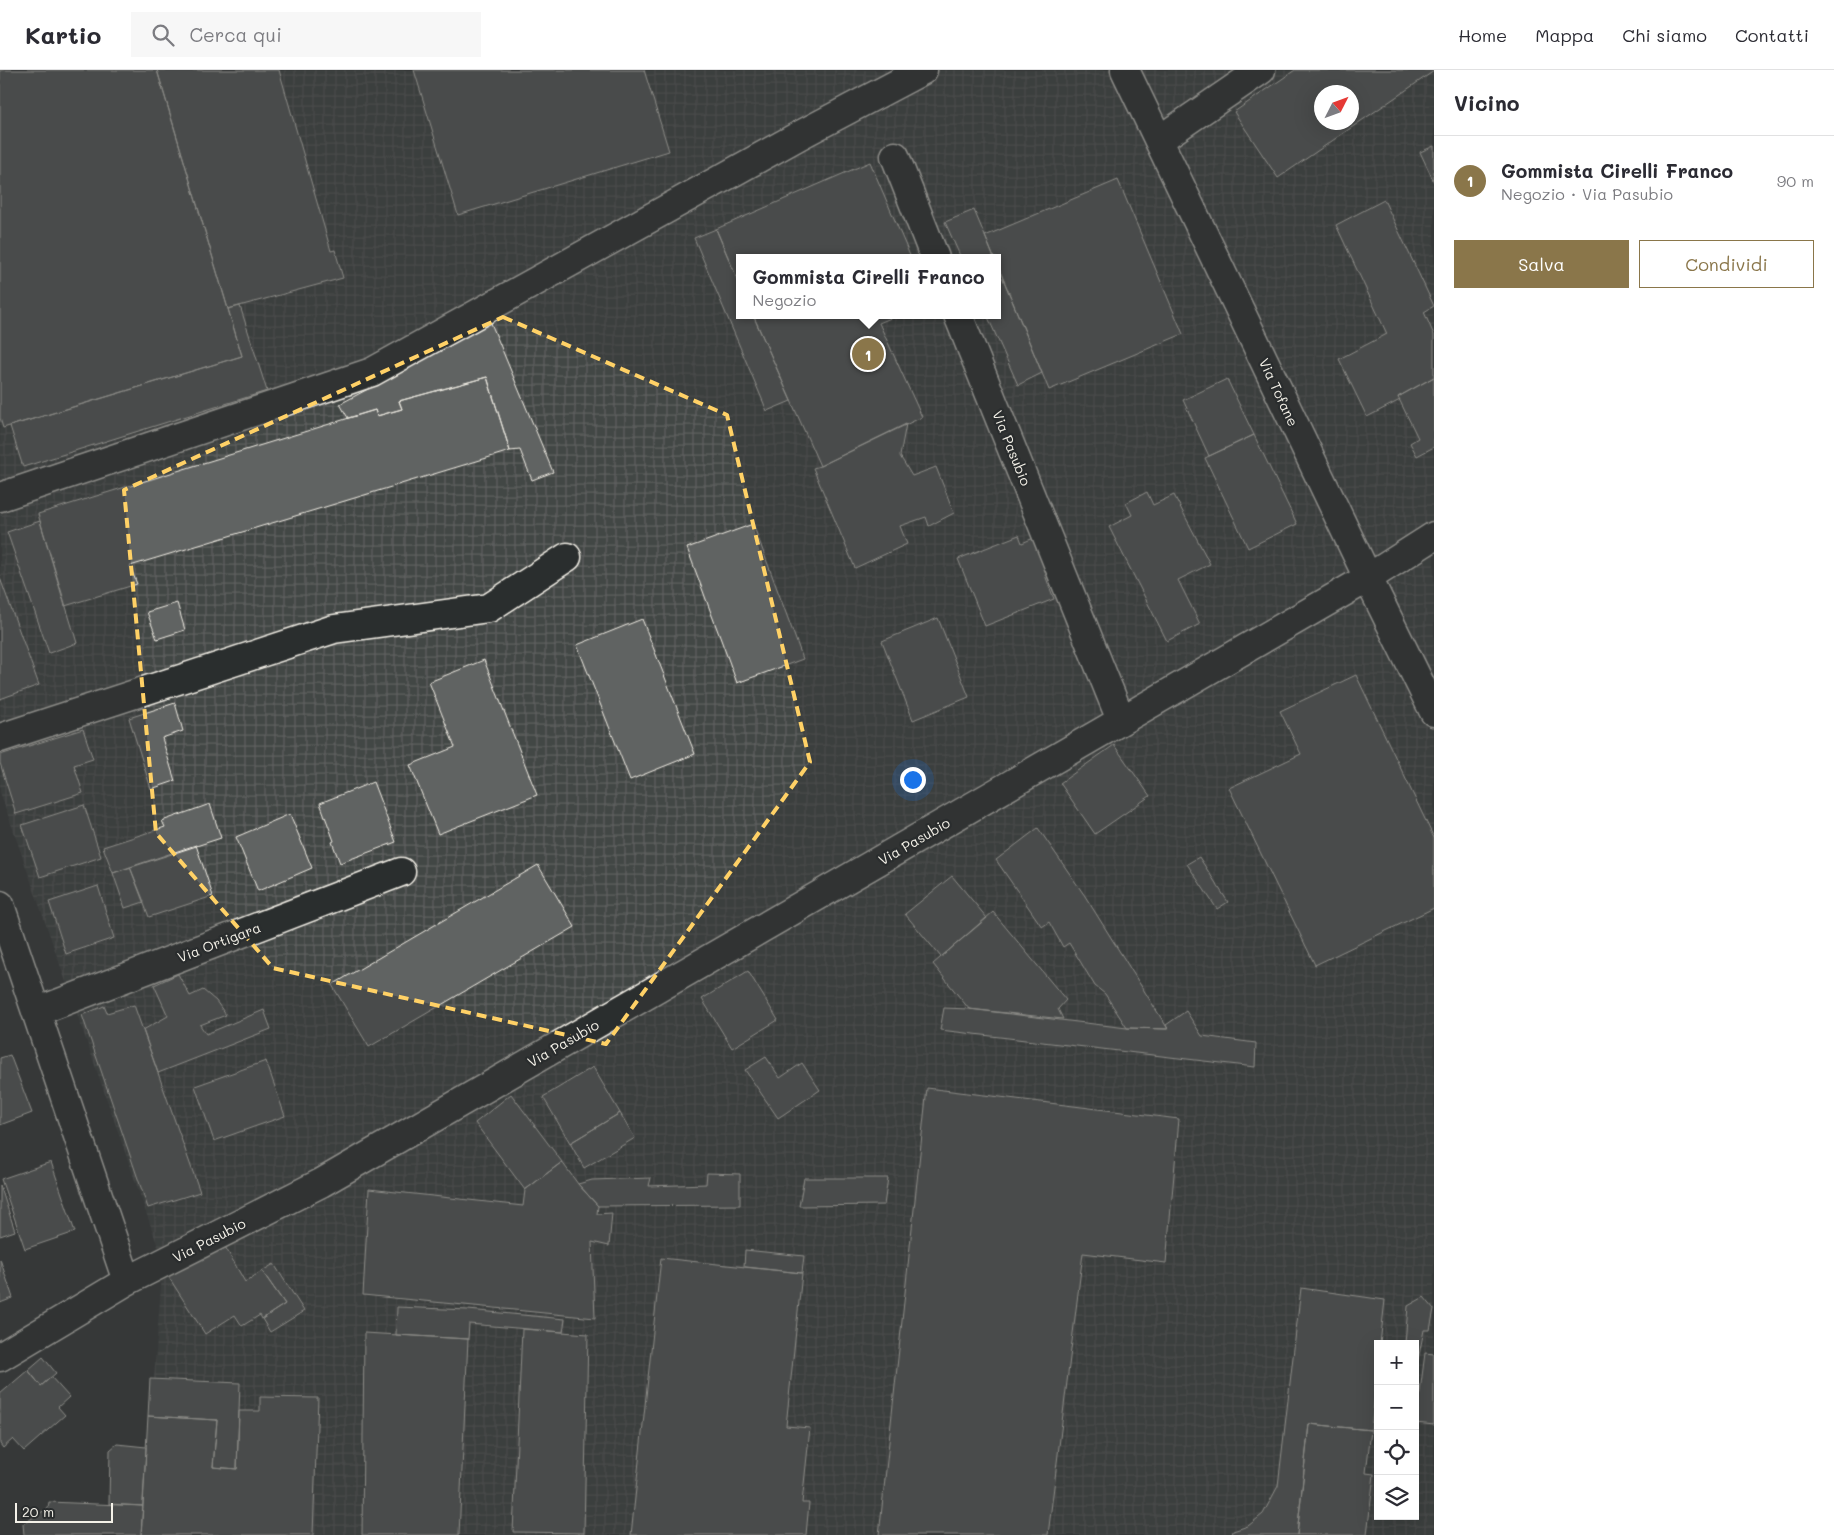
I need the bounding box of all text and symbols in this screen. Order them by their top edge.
search box [131,12,481,57]
text: Kartio [25,19,101,50]
icon: search [149,21,177,49]
text: Cerca qui [189,22,282,47]
text: Home [1458,23,1507,47]
text: Mappa [1535,23,1594,47]
text: Chi siamo [1622,23,1707,47]
text: Contatti [1735,23,1809,47]
north arrow [1314,85,1359,130]
text: Vicino [1454,89,1519,116]
text: Gommista Cirelli Franco [1501,158,1733,183]
text: 1 [1466,170,1474,191]
text: 90 m [1777,170,1814,191]
text: Negozio · Via Pasubio [1501,183,1673,204]
button: Salva [1454,240,1629,288]
button: Condividi [1639,240,1814,288]
popup [736,254,1001,319]
text: Gommista Cirelli Franco [752,264,985,289]
text: Negozio [752,289,816,310]
pin: 1 [852,335,884,373]
street label: Via Tofane [1255,355,1303,429]
street label: Via Pasubio [988,407,1036,489]
your location [900,767,926,793]
street label: Via Pasubio [875,813,953,869]
street label: Via Ortigara [175,917,263,967]
street label: Via Pasubio [524,1015,602,1071]
street label: Via Pasubio [169,1213,249,1267]
map controls [1374,1340,1419,1520]
button: + [1374,1340,1419,1385]
button: − [1374,1385,1419,1430]
button: locate [1374,1430,1419,1475]
button: layers [1374,1475,1419,1520]
scale bar [15,1500,112,1523]
text: 20 m [22,1502,54,1521]

